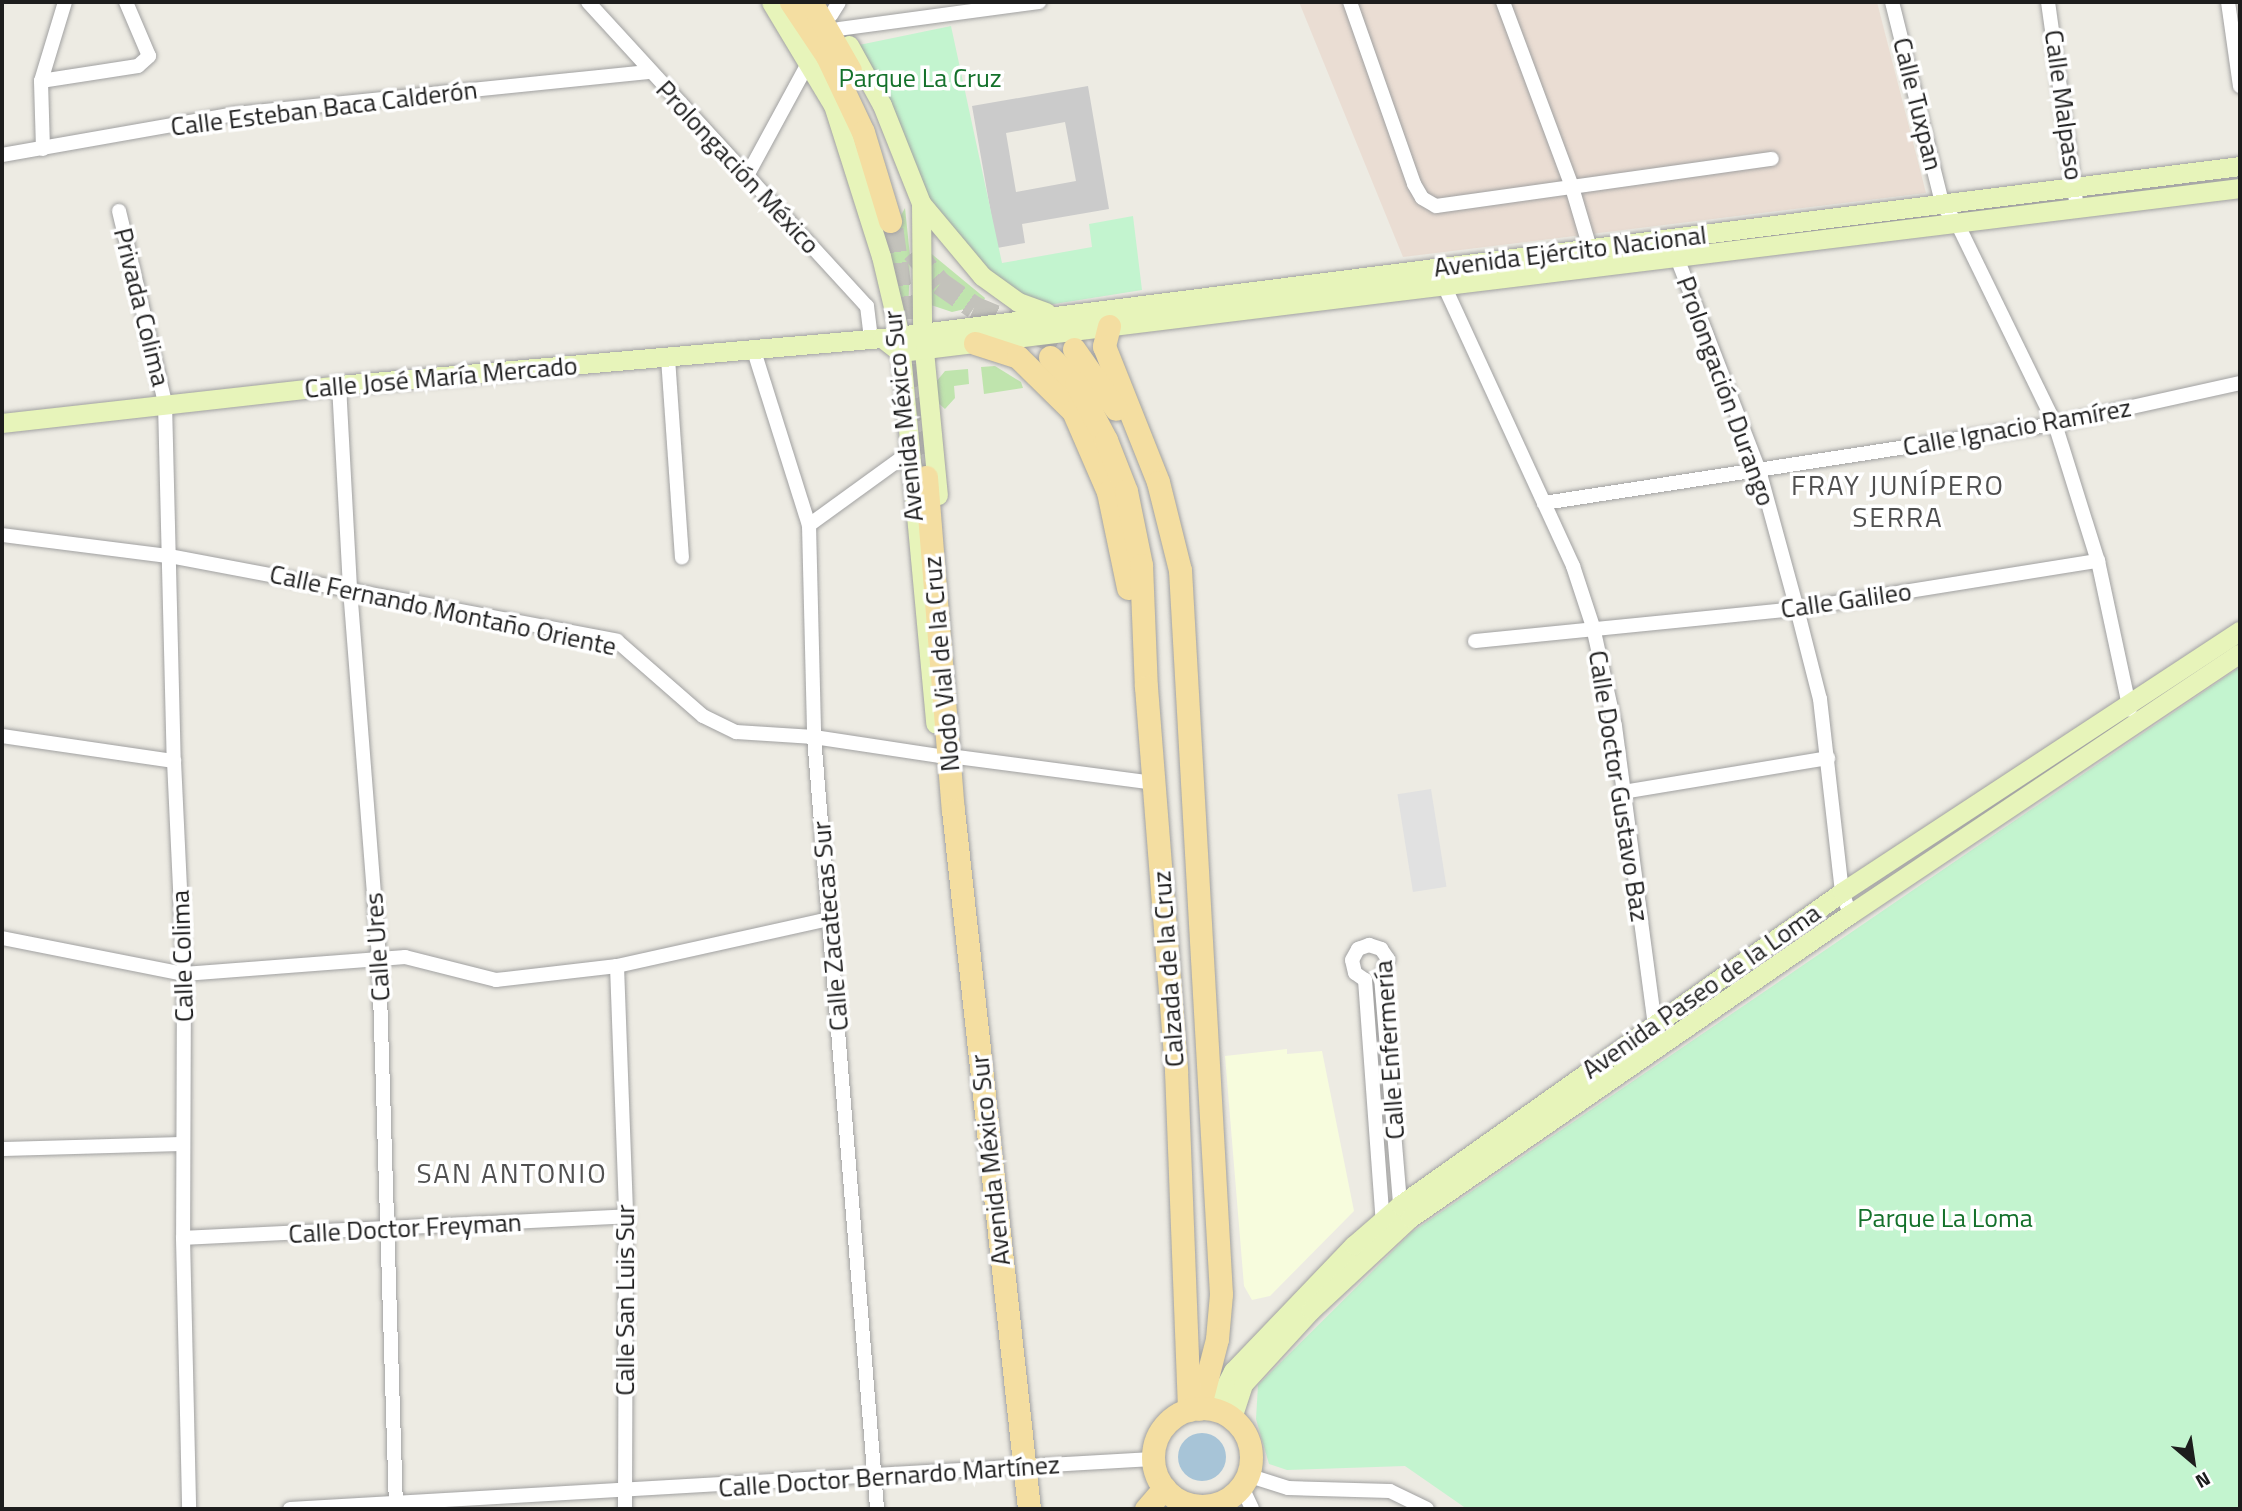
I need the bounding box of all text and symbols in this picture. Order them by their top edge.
street label: Calle Malpaso [2038,28,2090,182]
street label: Calle Tuxpan [1886,34,1950,174]
park label: Parque La Cruz [838,62,1002,94]
street label: Calle Esteban Baca Calderón [169,74,479,142]
street label: Prolongación México [650,74,826,260]
street label: Avenida Ejército Nacional [1432,219,1708,283]
street label: Privada Colima [107,225,177,389]
street label: Prolongación Durango [1670,272,1782,510]
street label: Avenida México Sur [876,309,930,523]
street label: Calle José María Mercado [303,350,579,404]
street label: Calle Ignacio Ramírez [1900,392,2134,462]
district label: FRAY JUNÍPERO SERRA [1793,468,2003,534]
street label: Nodo Vial de la Cruz [916,555,966,773]
street label: Calle Fernando Montaño Oriente [267,558,619,662]
street label: Calle Galileo [1779,575,1913,625]
street label: Calle Doctor Gustavo Baz [1582,648,1656,924]
street label: Calle Zacatecas Sur [805,820,855,1032]
street label: Calzada de la Cruz [1146,870,1190,1068]
street label: Calle Colima [164,889,200,1023]
street label: Calle Ures [358,892,396,1002]
street label: Avenida Paseo de la Loma [1576,897,1826,1085]
street label: Calle Enfermería [1367,959,1411,1141]
street label: Avenida México Sur [963,1053,1017,1267]
district label: SAN ANTONIO [418,1156,606,1190]
park label: Parque La Loma [1857,1202,2033,1234]
street label: Calle San Luis Sur [609,1204,641,1396]
street label: Calle Doctor Freyman [288,1206,522,1250]
north arrow [2158,1427,2228,1497]
street label: Calle Doctor Bernardo Martínez [717,1449,1061,1503]
text: N [2191,1465,2216,1497]

